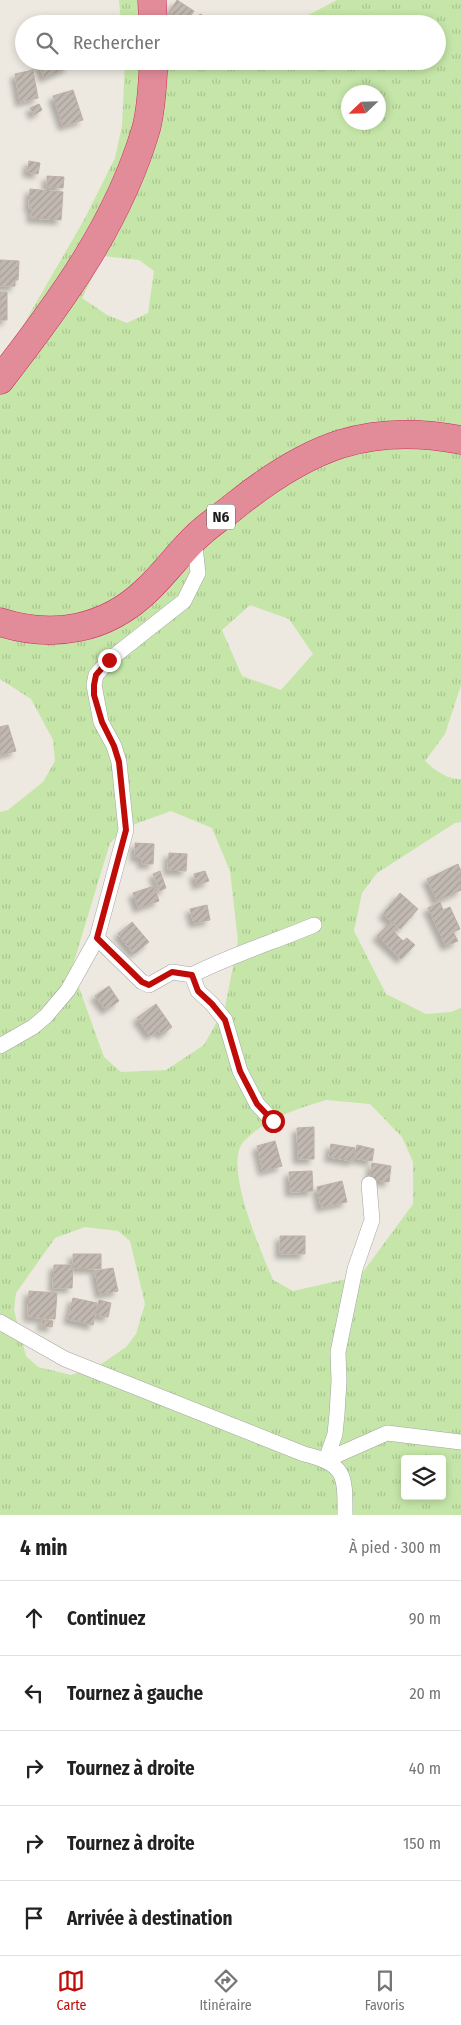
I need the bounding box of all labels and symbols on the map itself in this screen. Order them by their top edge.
north arrow [341,85,386,130]
road number: N6 [207,504,235,530]
route end [98,649,121,672]
route start [262,1110,285,1133]

